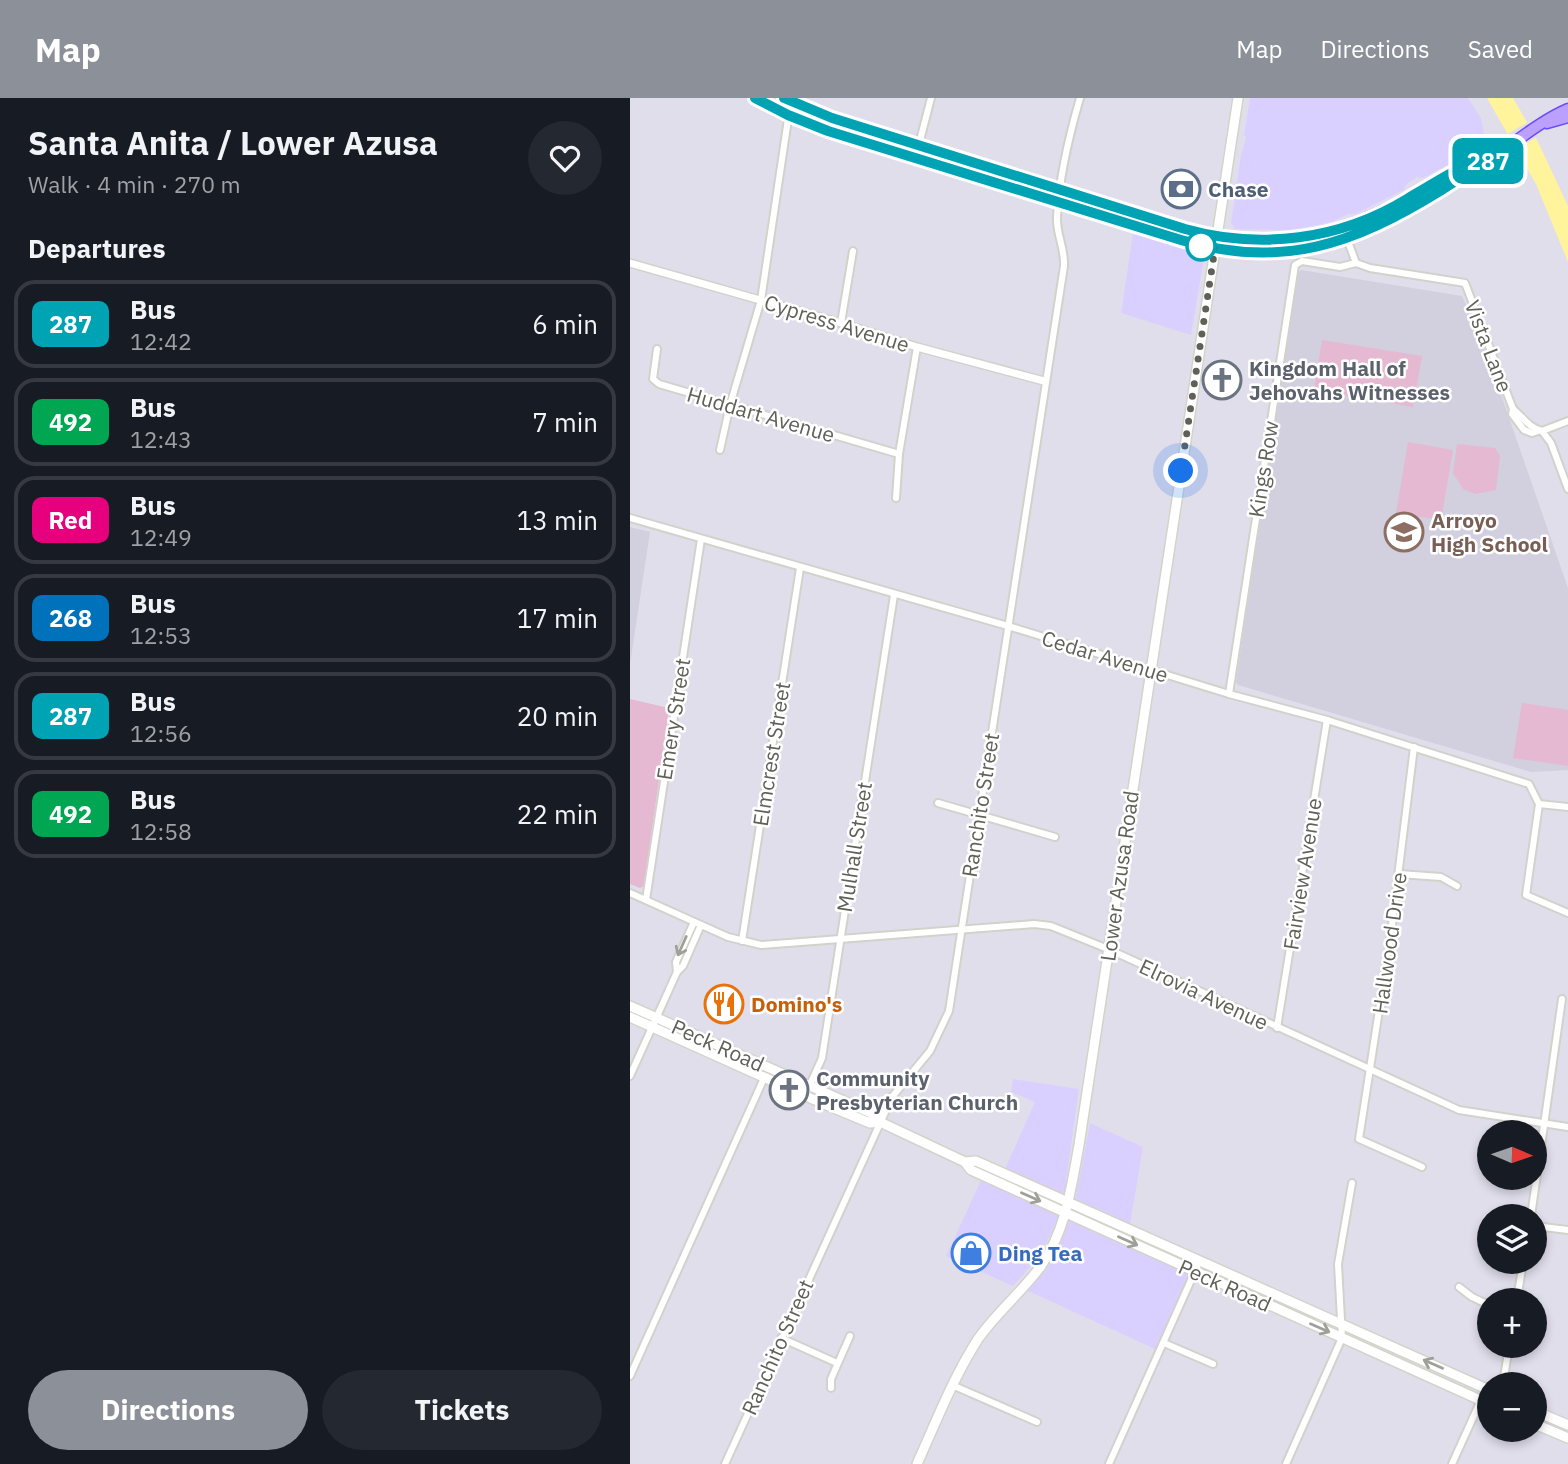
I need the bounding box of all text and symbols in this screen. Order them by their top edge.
text: Map [35,28,101,71]
text: Map [1236,33,1282,65]
text: Directions [1320,33,1430,65]
text: Saved [1468,33,1533,65]
text: Santa Anita / Lower Azusa [28,121,438,164]
button: heart [528,121,602,195]
line badge: 287 [1448,138,1528,184]
text: 287 [1466,145,1510,177]
bank icon: Chase [1160,168,1202,210]
text: Walk · 4 min · 270 m [28,169,241,199]
place label: Chase [1208,175,1269,203]
text: Departures [28,231,166,265]
unlabelled marker [1186,231,1216,261]
street label: Cypress Avenue [761,288,913,358]
text: Bus [130,292,176,326]
street label: Vista Lane [1459,296,1519,396]
text: 6 min [532,307,598,341]
text: 287 [49,308,92,340]
text: 12:42 [130,326,192,356]
place label: Kingdom Hall of Jehovahs Witnesses [1249,354,1450,406]
church icon: Kingdom Hall of Jehovahs Witnesses [1201,359,1243,401]
street label: Huddart Avenue [684,380,838,448]
text: Bus [130,390,176,424]
text: 7 min [532,405,598,439]
text: 492 [49,406,92,438]
street label: Kings Row [1242,419,1284,519]
text: 12:43 [130,424,192,454]
your location [1163,453,1198,488]
text: Bus [130,488,176,522]
text: 13 min [517,503,598,537]
text: Red [49,504,92,536]
place label: Arroyo High School [1431,506,1548,558]
school or university icon: Arroyo High School [1383,511,1425,553]
text: 12:49 [130,522,192,552]
text: Bus [130,586,176,620]
text: 17 min [517,601,598,635]
text: 268 [49,602,92,634]
text: 12:53 [130,620,192,650]
street label: Cedar Avenue [1038,623,1172,689]
street label: Emery Street [650,656,696,782]
street label: Elmcrest Street [746,680,796,828]
text: Bus [130,684,176,718]
text: 20 min [517,699,598,733]
text: 287 [49,700,92,732]
text: 12:56 [130,718,192,748]
street label: Ranchito Street [955,731,1005,879]
street label: Mulhall Street [830,780,878,914]
text: Bus [130,782,176,816]
street label: Lower Azusa Road [1093,789,1145,963]
street label: Fairview Avenue [1276,796,1328,952]
text: 22 min [517,797,598,831]
text: 492 [49,798,92,830]
text: 12:58 [130,816,192,846]
street label: Hallwood Drive [1365,870,1413,1016]
one-way arrow [675,935,688,957]
street label: Elrovia Avenue [1135,952,1273,1036]
restaurant icon: Domino's [703,983,745,1025]
place label: Domino's [751,990,842,1018]
street label: Peck Road [667,1012,769,1078]
place label: Community Presbyterian Church [816,1064,1018,1116]
church icon: Community Presbyterian Church [768,1069,810,1111]
north arrow [1477,1120,1547,1190]
map controls [1477,1120,1547,1442]
one-way arrow [1020,1191,1042,1204]
button: layers [1477,1204,1547,1274]
shop icon: Ding Tea [950,1232,992,1274]
one-way arrow [1117,1235,1139,1248]
place label: Ding Tea [998,1239,1082,1267]
street label: Peck Road [1174,1252,1276,1318]
street label: Ranchito Street [735,1275,819,1419]
button: + [1477,1288,1547,1358]
one-way arrow [1308,1322,1330,1335]
one-way arrow [1423,1357,1444,1370]
button: Directions [28,1370,308,1450]
button: Tickets [322,1370,602,1450]
button: − [1477,1372,1547,1442]

